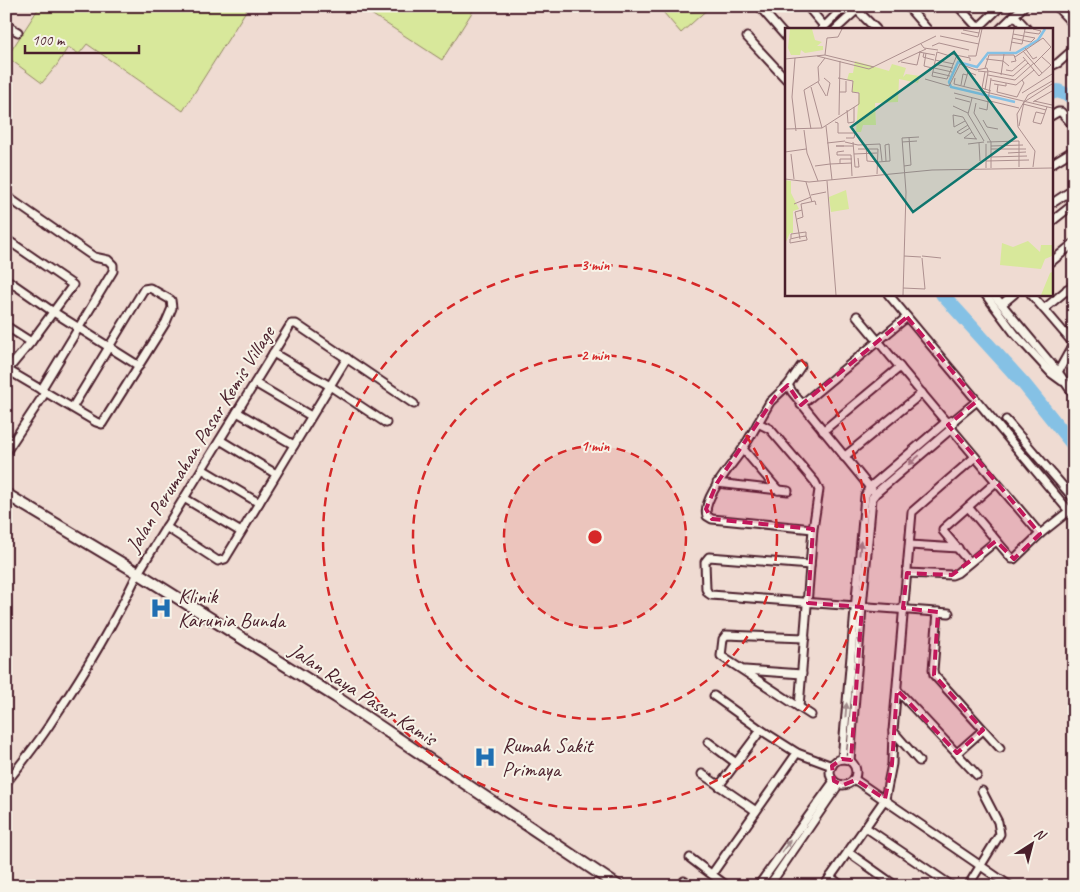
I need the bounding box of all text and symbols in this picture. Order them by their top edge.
scale bar [25,22,139,54]
inset map [785,28,1052,295]
text: 100 m [32,31,66,50]
text: 3 min [581,256,610,275]
street label: Jalan Perumahan Pasar Kemis Village [119,319,281,558]
text: 2 min [581,346,610,365]
text: 1 min [581,437,610,456]
one-way arrow [908,455,921,466]
centre of rings [586,528,604,546]
one-way arrow [857,540,865,556]
place label: Klinik Karunia Bunda [178,583,287,633]
hospital icon: Klinik Karunia Bunda [148,595,174,621]
one-way arrow [855,631,863,647]
street label: Jalan Raya Pasar Kamis [284,636,443,752]
one-way arrow [842,702,850,718]
place label: Rumah Sakit Primaya [502,732,595,782]
hospital icon: Rumah Sakit Primaya [472,744,498,770]
north arrow [1008,820,1058,870]
text: N [1031,824,1050,845]
one-way arrow [781,839,791,853]

